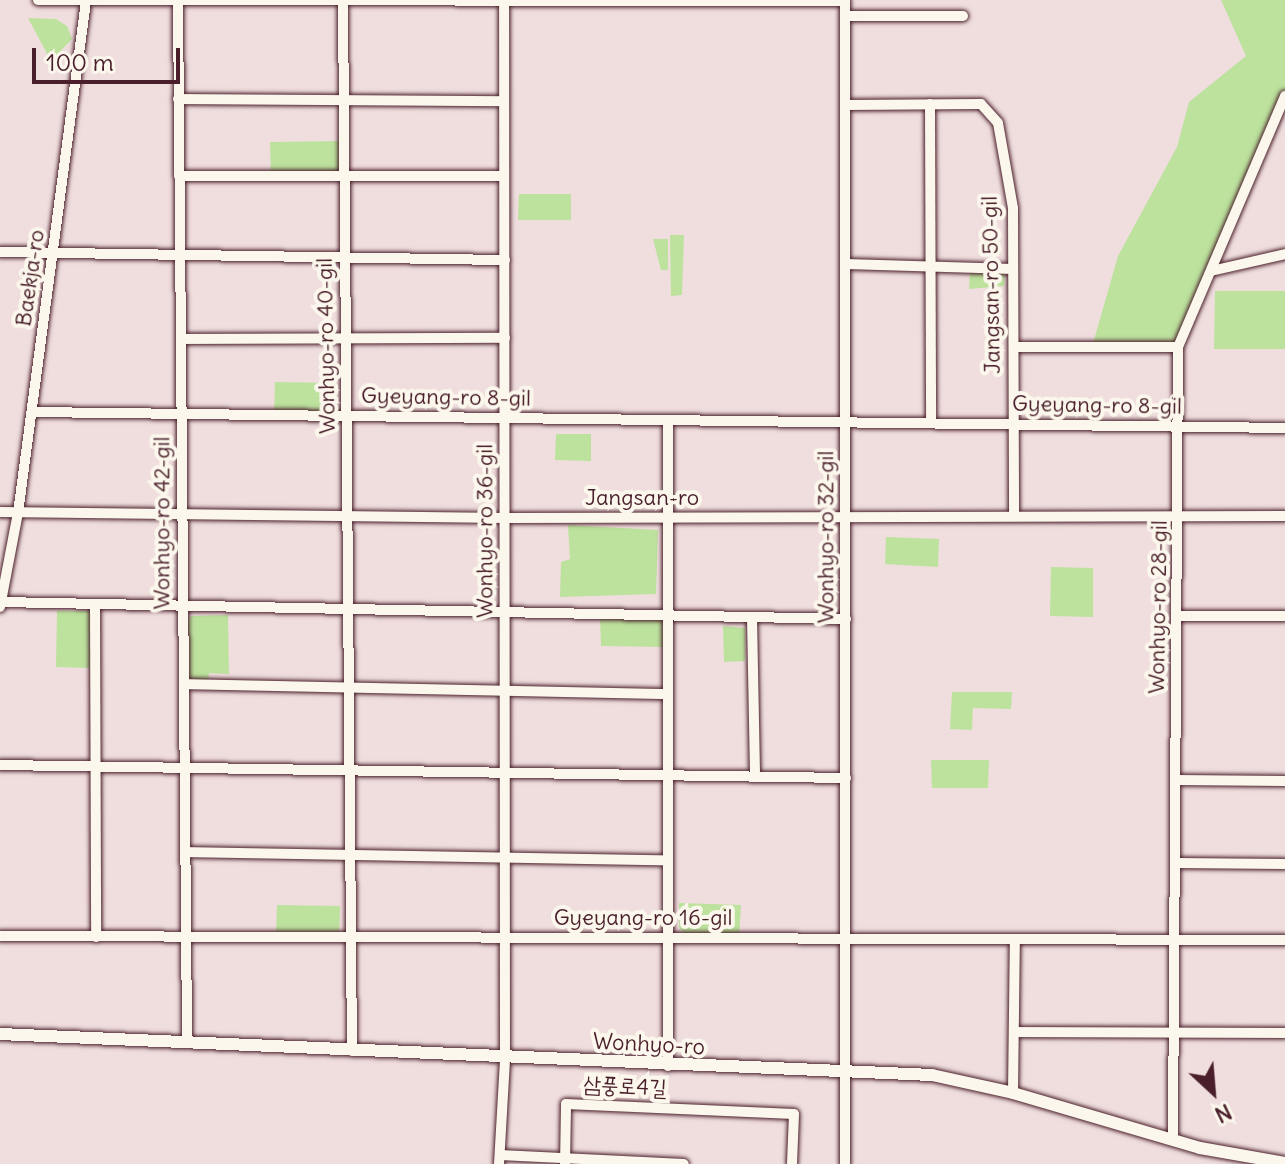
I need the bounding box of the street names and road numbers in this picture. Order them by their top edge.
street label: Jangsan-ro 50-gil [976,196,1006,374]
street label: Baekja-ro [10,228,50,328]
street label: Wonhyo-ro 40-gil [311,258,341,434]
street label: Gyeyang-ro 8-gil [361,382,531,412]
street label: Gyeyang-ro 8-gil [1012,390,1182,420]
street label: Wonhyo-ro 42-gil [149,437,175,609]
street label: Wonhyo-ro 36-gil [472,444,498,618]
street label: Wonhyo-ro 32-gil [813,451,839,623]
street label: Jangsan-ro [585,485,699,511]
street label: Wonhyo-ro 28-gil [1143,520,1173,694]
street label: Gyeyang-ro 16-gil [554,905,732,931]
street label: Wonhyo-ro [592,1028,706,1060]
street label: 삼풍로4길 [583,1071,667,1101]

